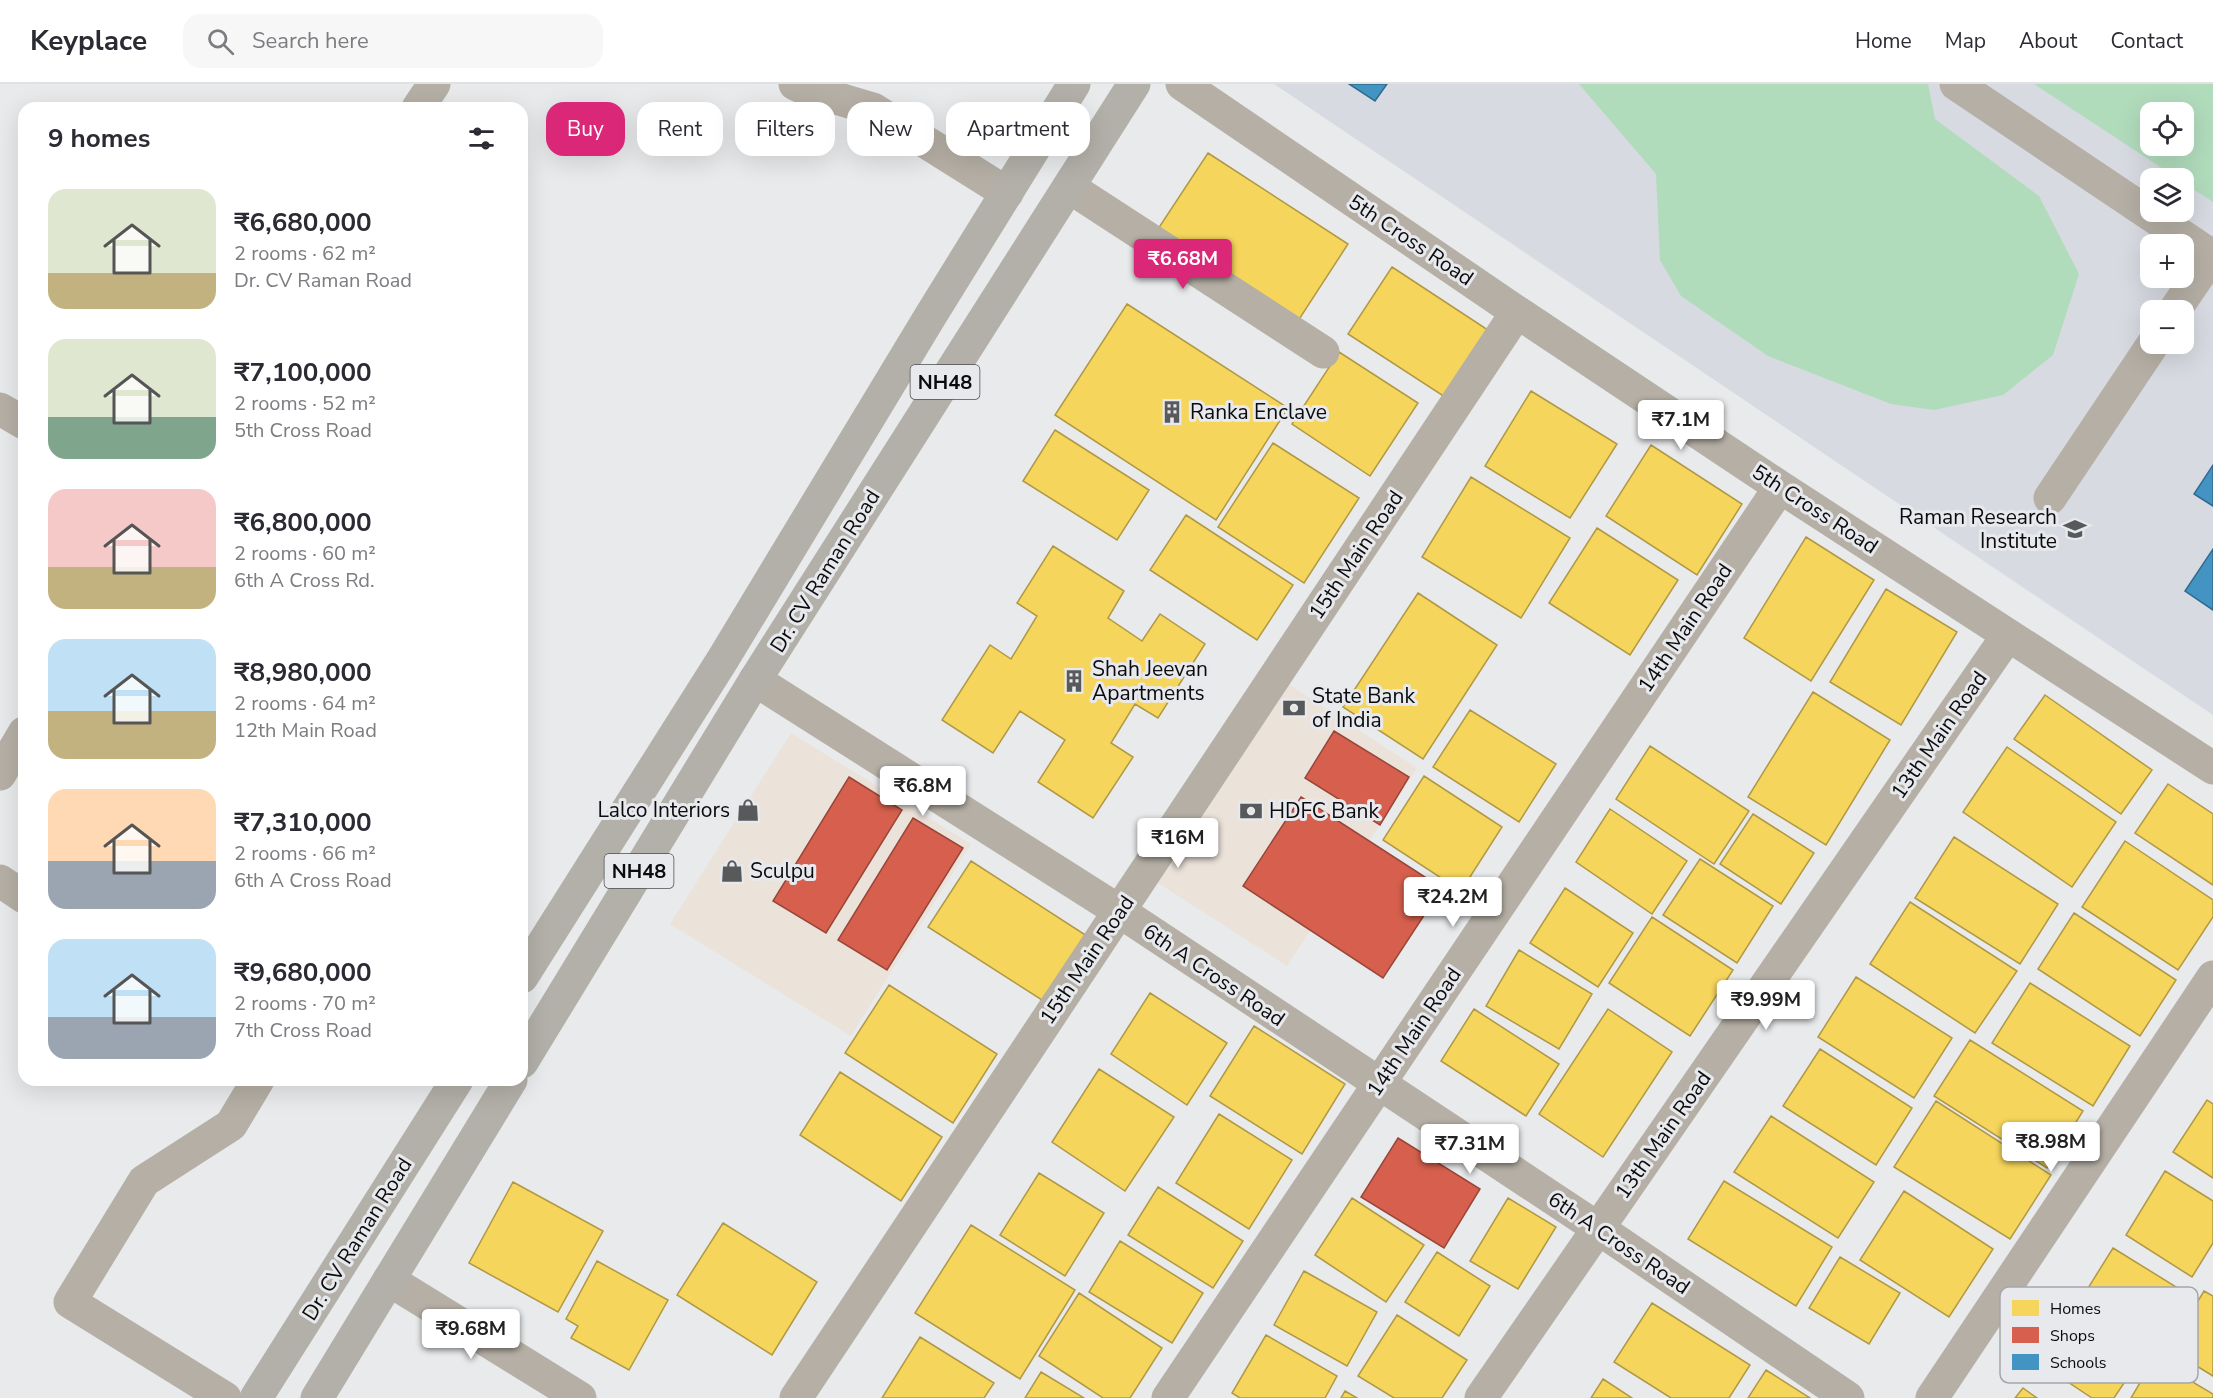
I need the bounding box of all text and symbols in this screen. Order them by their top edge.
search box [183,14,603,68]
text: Keyplace [30,22,147,60]
icon: search [204,25,237,58]
text: Search here [252,26,369,56]
text: Home [1855,27,1912,55]
text: Map [1945,27,1986,55]
text: About [2019,27,2077,55]
text: Contact [2110,27,2183,55]
chip: Buy [546,102,625,156]
chip: Rent [637,102,723,156]
chip: Filters [735,102,835,156]
chip: New [847,102,934,156]
chip: Apartment [946,102,1090,156]
map controls [2140,102,2194,354]
button: locate [2140,102,2194,156]
text: 9 homes [48,121,150,156]
icon: filters [465,122,498,155]
button: layers [2140,168,2194,222]
street label: 5th Cross Road [1343,188,1479,292]
text: ₹6,680,000 [234,205,372,240]
icon: home [96,213,168,285]
button: + [2140,234,2194,288]
pin: ₹6.68M [1134,239,1232,290]
text: 2 rooms · 62 m² [234,240,376,267]
text: ₹6.68M [1148,245,1218,272]
text: Dr. CV Raman Road [234,267,412,294]
button: − [2140,300,2194,354]
text: ₹7,100,000 [234,355,372,390]
icon: home [96,363,168,435]
road number: NH48 [910,365,980,399]
text: 2 rooms · 52 m² [234,390,376,417]
place label: Ranka Enclave [1190,398,1327,426]
building icon: Ranka Enclave [1159,399,1185,425]
pin: ₹7.1M [1639,400,1723,451]
text: ₹7.1M [1652,406,1710,433]
text: 5th Cross Road [234,417,372,444]
street label: 5th Cross Road [1747,458,1883,560]
street label: Dr. CV Raman Road [764,484,886,658]
street label: 15th Main Road [1302,485,1410,625]
place label: Raman Research Institute [1899,503,2057,555]
text: ₹6,800,000 [234,505,372,540]
icon: home [96,513,168,585]
school or university icon: Raman Research Institute [2062,516,2088,542]
text: 2 rooms · 60 m² [234,540,376,567]
street label: 14th Main Road [1631,558,1739,698]
text: 6th A Cross Rd. [234,567,375,594]
text: ₹8,980,000 [234,655,372,690]
place label: Shah Jeevan Apartments [1092,655,1208,707]
icon: home [96,663,168,735]
street label: 13th Main Road [1885,666,1993,804]
building icon: Shah Jeevan Apartments [1061,668,1087,694]
place label: State Bank of India [1312,682,1415,734]
text: 2 rooms · 64 m² [234,690,376,717]
bank icon: State Bank of India [1281,695,1307,721]
text: 12th Main Road [234,717,377,744]
pin: ₹6.8M [881,766,965,817]
text: ₹6.8M [894,772,952,799]
place label: Lalco Interiors [597,796,730,824]
shop icon: Lalco Interiors [735,797,761,823]
place label: HDFC Bank [1269,797,1380,825]
bank icon: HDFC Bank [1238,798,1264,824]
text: ₹7,310,000 [234,805,372,840]
icon: home [96,813,168,885]
pin: ₹16M [1142,818,1214,869]
text: ₹16M [1151,824,1205,851]
text: 2 rooms · 66 m² [234,840,376,867]
road number: NH48 [604,854,674,888]
place label: Sculpu [750,857,815,885]
shop icon: Sculpu [719,858,745,884]
text: 6th A Cross Road [234,867,392,894]
pin: ₹24.2M [1404,877,1502,928]
text: ₹24.2M [1418,883,1488,910]
street label: 15th Main Road [1033,890,1141,1030]
street label: 6th A Cross Road [1138,917,1290,1033]
text: ₹9,680,000 [234,955,372,990]
street label: 14th Main Road [1360,962,1468,1102]
icon: home [96,963,168,1035]
pin: ₹9.99M [1717,980,1815,1031]
text: ₹9.99M [1731,986,1801,1013]
text: 2 rooms · 70 m² [234,990,376,1017]
text: 7th Cross Road [234,1017,372,1044]
street label: 13th Main Road [1609,1066,1717,1204]
pin: ₹8.98M [2002,1122,2100,1173]
pin: ₹7.31M [1421,1124,1519,1175]
text: ₹8.98M [2016,1128,2086,1155]
text: ₹7.31M [1435,1130,1505,1157]
street label: Dr. CV Raman Road [296,1152,418,1326]
street label: 6th A Cross Road [1543,1185,1695,1301]
legend [2000,1287,2198,1383]
text: Homes [2050,1298,2101,1320]
pin: ₹9.68M [422,1309,520,1360]
text: ₹9.68M [436,1315,506,1342]
text: Shops [2050,1325,2095,1347]
text: Schools [2050,1352,2106,1374]

